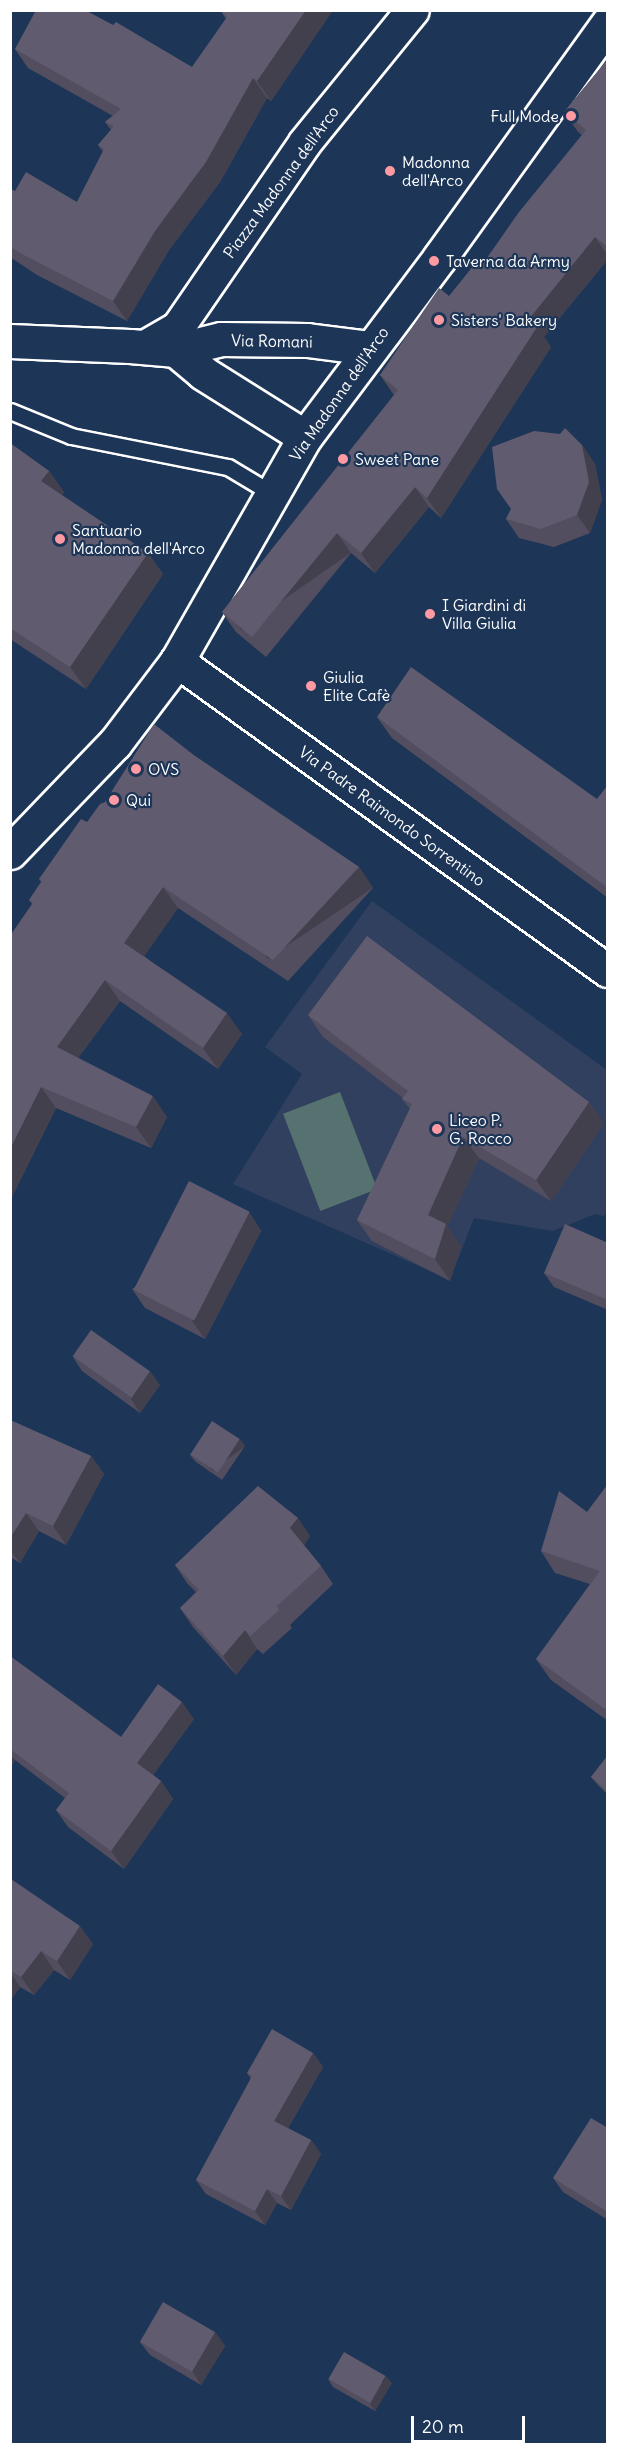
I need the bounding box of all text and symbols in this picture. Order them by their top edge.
street label: Piazza Madonna dell'Arco [219,102,343,262]
place label: Full Mode [490,106,559,126]
marker: Full Mode [564,109,578,123]
place label: Madonna dell'Arco [402,152,470,190]
marker: Madonna dell'Arco [383,164,397,178]
place label: Taverna da Army [446,251,570,271]
marker: Taverna da Army [427,254,441,268]
place label: Sisters' Bakery [451,310,557,330]
marker: Sisters' Bakery [432,313,446,327]
street label: Via Madonna dell'Arco [285,323,393,465]
street label: Via Romani [231,331,313,351]
place label: Sweet Pane [355,449,439,469]
marker: Sweet Pane [336,452,350,466]
place label: Santuario Madonna dell'Arco [72,520,205,558]
marker: Santuario Madonna dell'Arco [53,532,67,546]
place label: I Giardini di Villa Giulia [442,595,526,633]
marker: I Giardini di Villa Giulia [423,607,437,621]
place label: Giulia Elite Cafè [323,667,390,705]
marker: Giulia Elite Cafè [304,679,318,693]
street label: Via Padre Raimondo Sorrentino [295,742,489,890]
place label: OVS [148,759,179,779]
marker: OVS [129,762,143,776]
place label: Qui [126,790,151,810]
marker: Qui [107,793,121,807]
place label: Liceo P. G. Rocco [449,1110,512,1148]
marker: Liceo P. G. Rocco [430,1122,444,1136]
scale bar [414,2404,528,2442]
text: 20 m [422,2415,464,2438]

